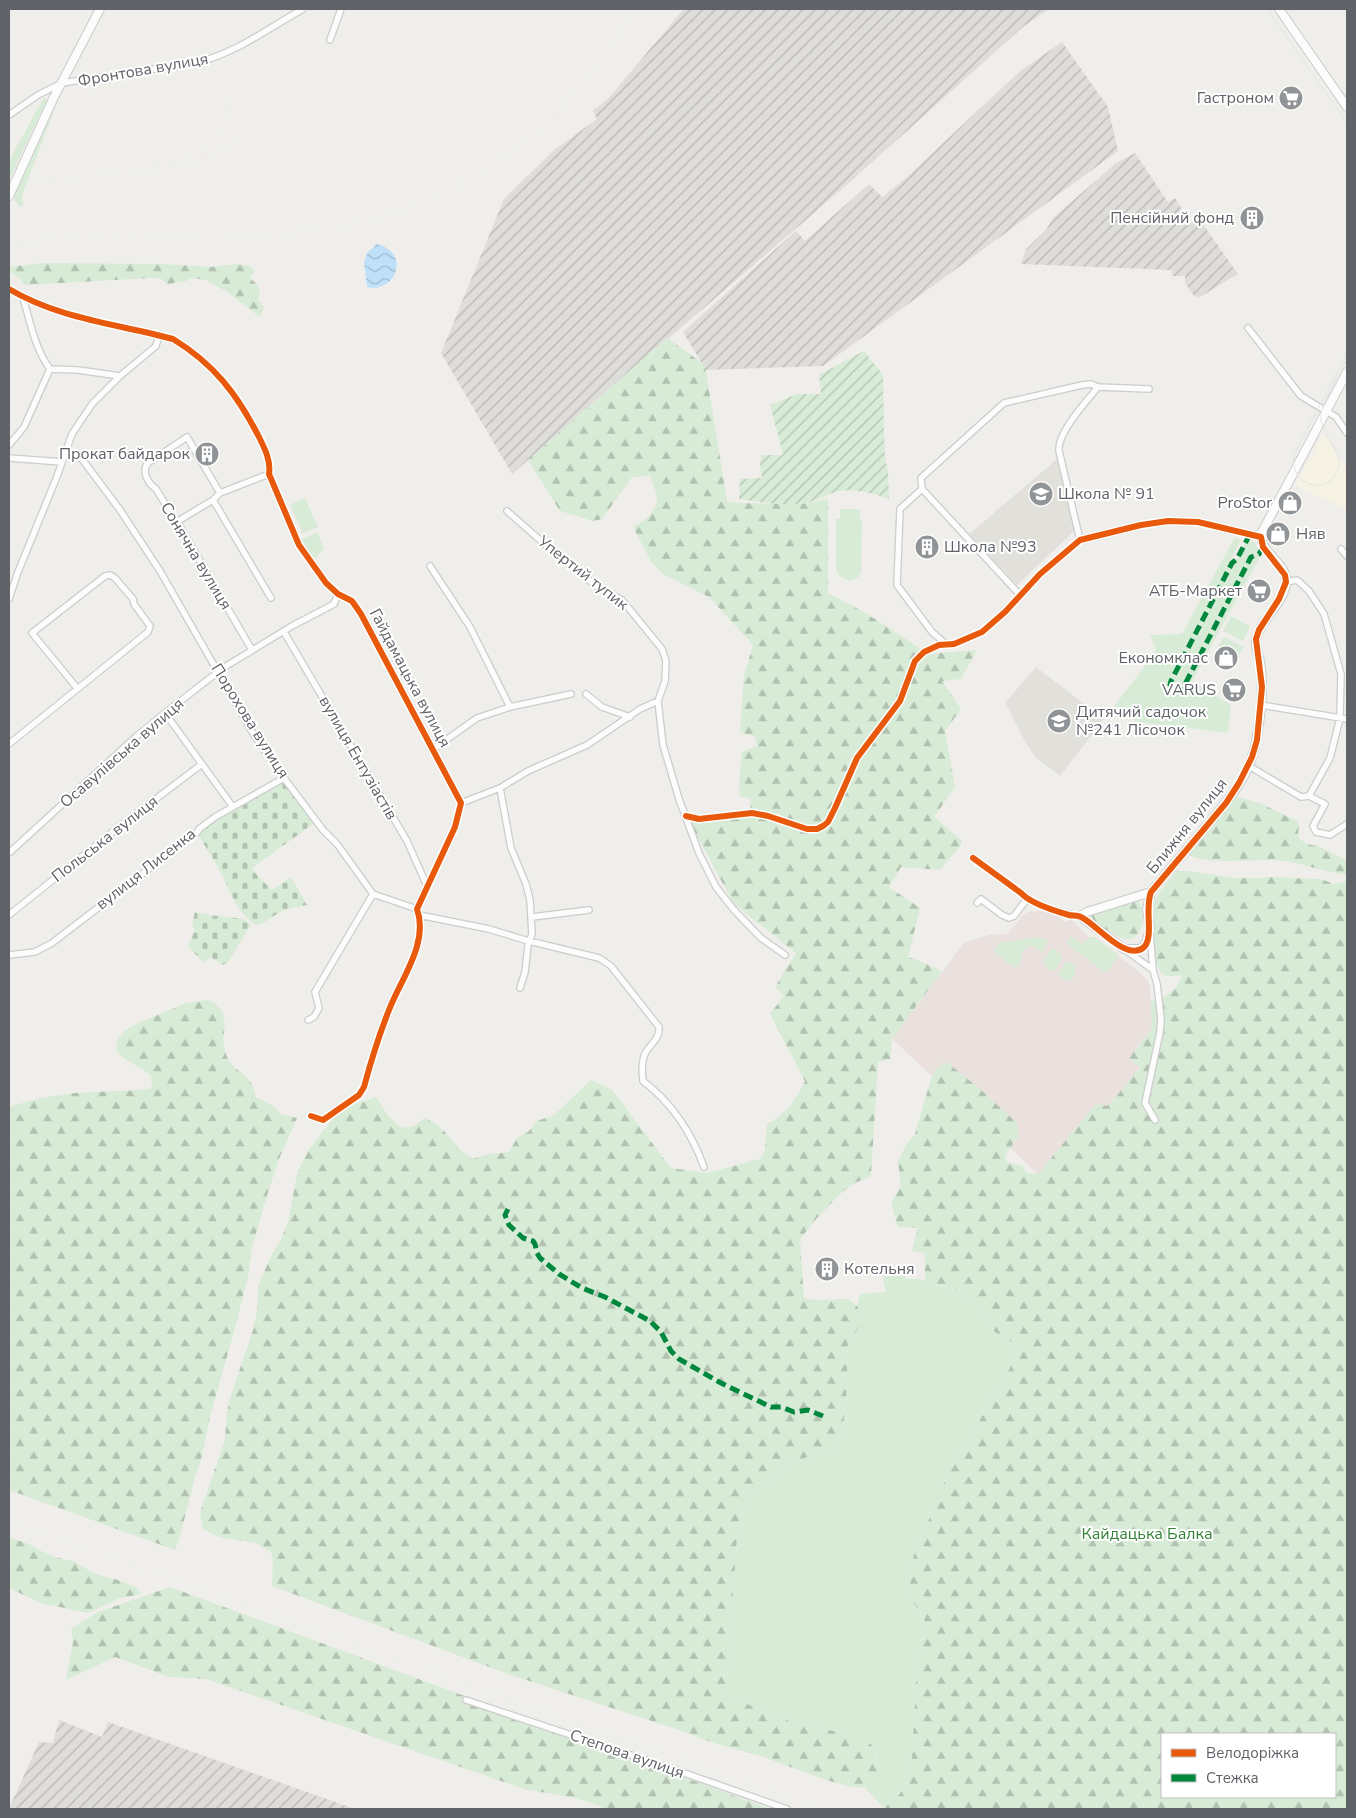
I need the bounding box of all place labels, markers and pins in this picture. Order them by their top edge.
supermarket icon: Гастроном [1278,85,1304,111]
place label: Гастроном [1197,87,1274,109]
building icon: Пенсійний фонд [1239,205,1265,231]
place label: Пенсійний фонд [1110,207,1235,229]
building icon: Прокат байдарок [194,441,220,467]
place label: Прокат байдарок [59,443,191,465]
school or university icon: Школа № 91 [1028,481,1054,507]
place label: Школа № 91 [1058,483,1155,505]
shop icon: ProStor [1277,490,1303,516]
place label: ProStor [1218,492,1272,514]
shop icon: Няв [1265,521,1291,547]
place label: Няв [1296,523,1326,545]
building icon: Школа №93 [914,534,940,560]
place label: Школа №93 [944,536,1037,558]
supermarket icon: АТБ-Маркет [1246,578,1272,604]
place label: АТБ-Маркет [1149,580,1243,602]
shop icon: Економклас [1213,645,1239,671]
place label: Економклас [1118,647,1208,669]
supermarket icon: VARUS [1221,677,1247,703]
place label: VARUS [1161,679,1216,701]
place label: Дитячий садочок №241 Лісочок [1076,701,1207,741]
school or university icon: Дитячий садочок №241 Лісочок [1046,708,1072,734]
building icon: Котельня [814,1256,840,1282]
place label: Котельня [844,1258,915,1280]

